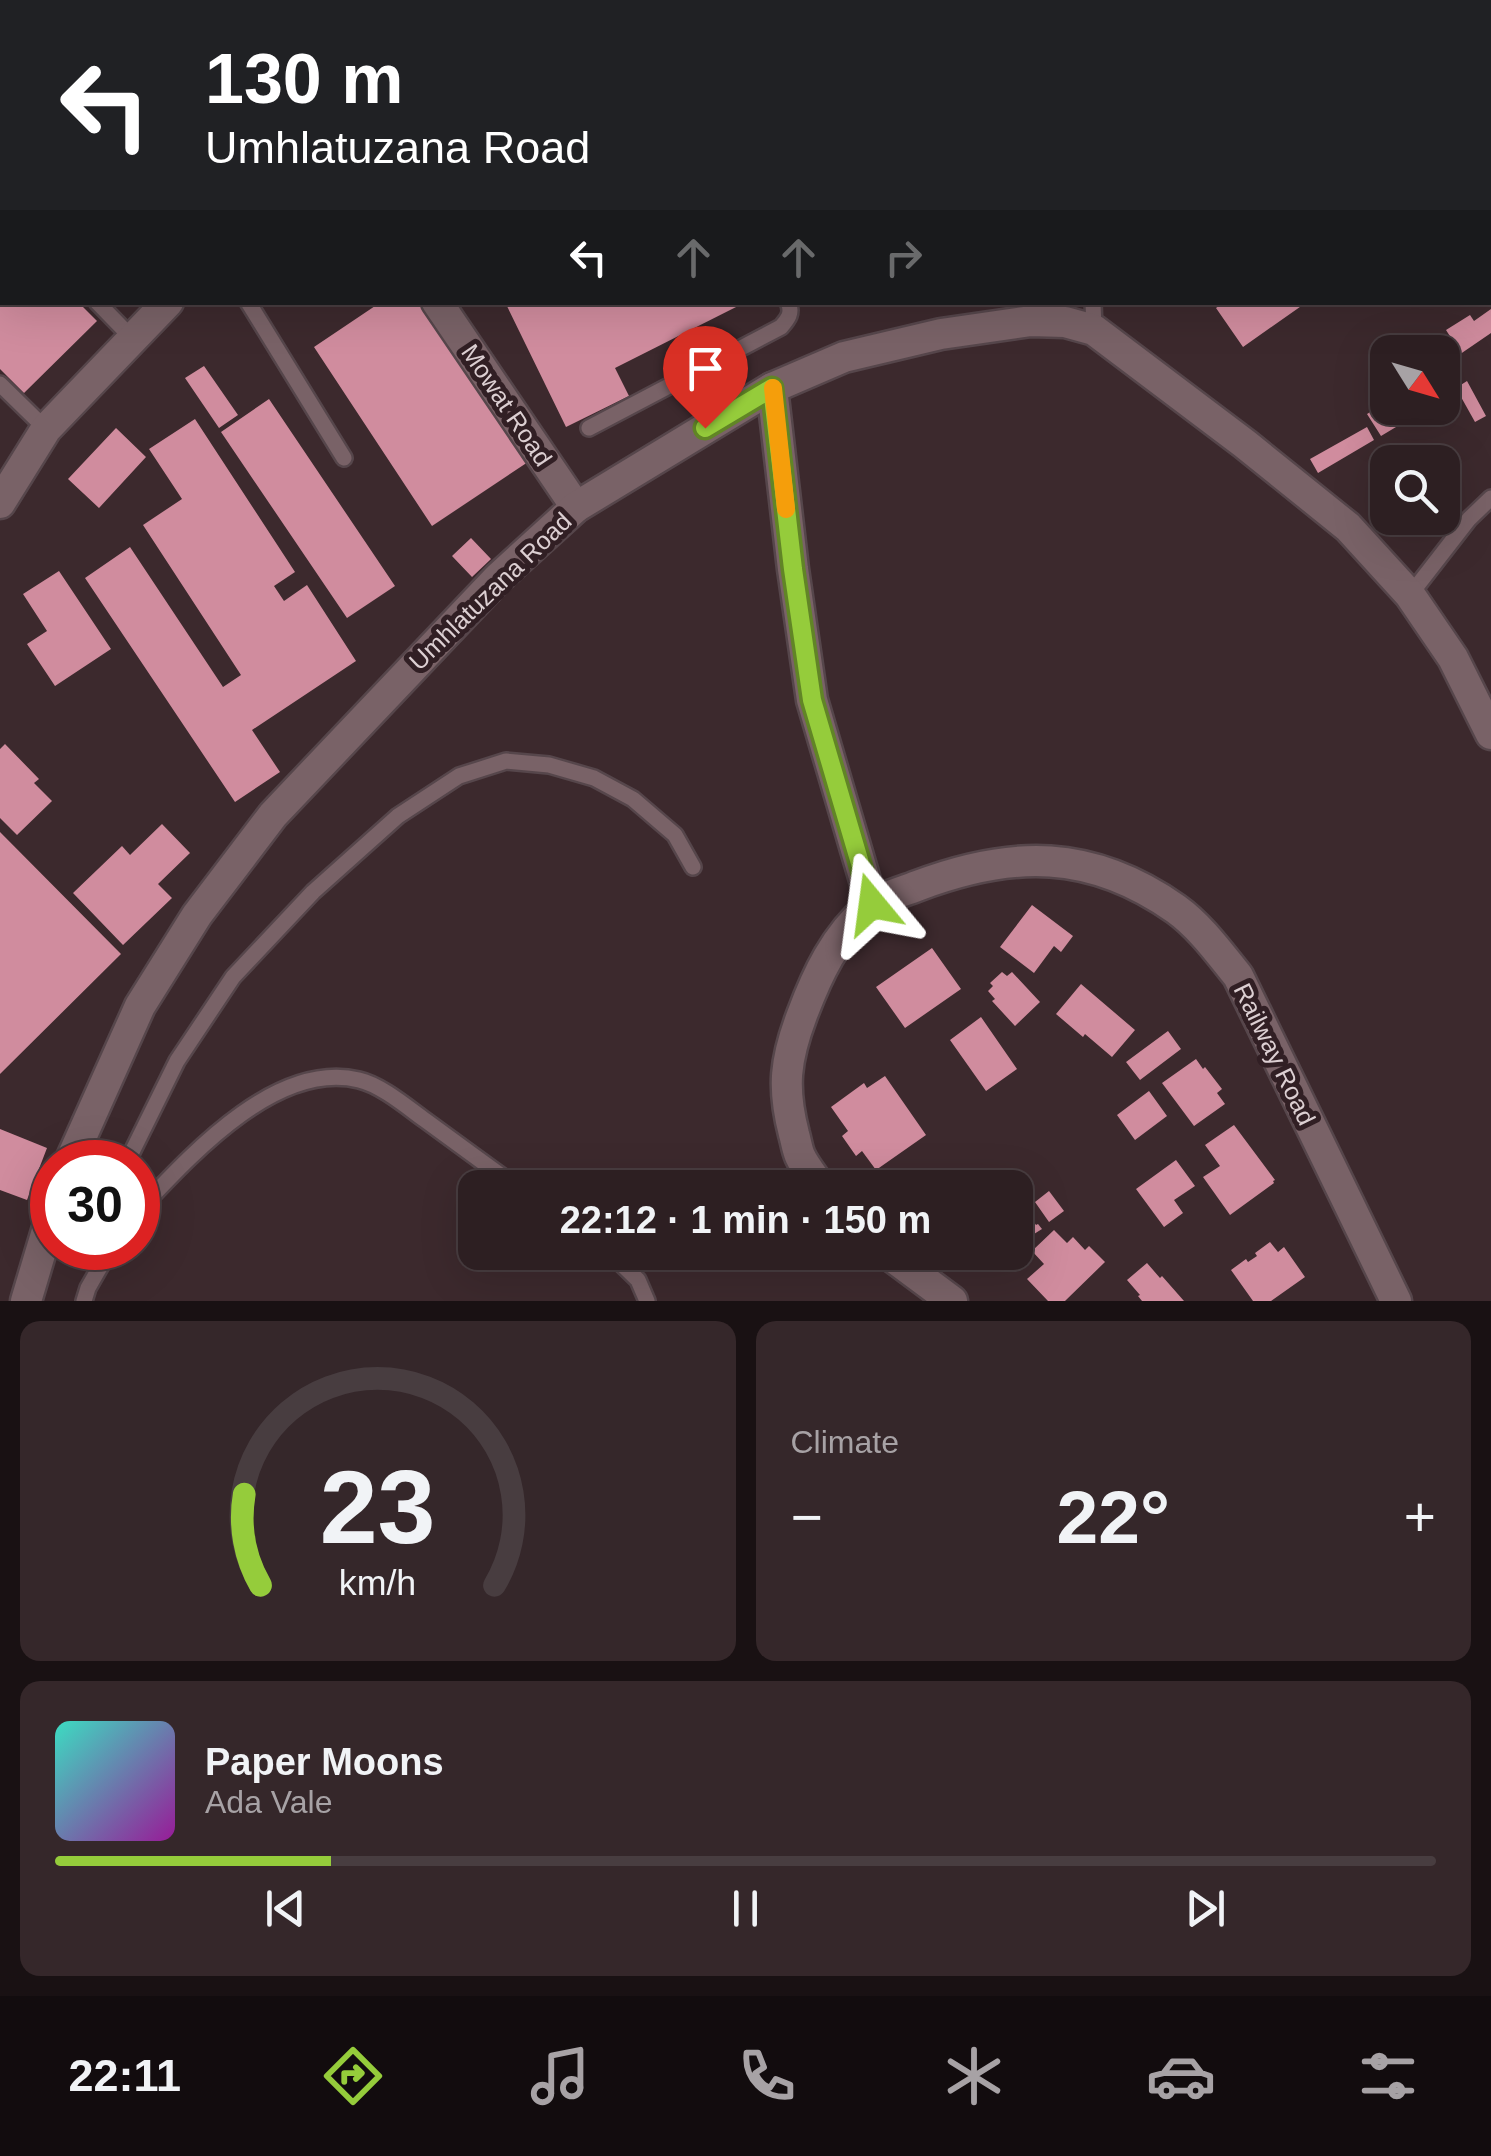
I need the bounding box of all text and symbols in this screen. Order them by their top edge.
icon: left [40,40,170,170]
text: 130 m [205,40,403,118]
text: Umhlatuzana Road [205,122,590,173]
icon: left [561,230,616,285]
icon: ahead [666,230,721,285]
icon: ahead [771,230,826,285]
icon: right [876,230,931,285]
pin [663,326,748,429]
north arrow [1370,335,1460,425]
map controls [1370,335,1460,535]
street label: Mowat Road [456,339,558,471]
icon: arrive [678,341,733,396]
button: search [1370,445,1460,535]
street label: Umhlatuzana Road [403,507,577,675]
position arrow [820,852,924,956]
street label: Railway Road [1229,979,1321,1129]
speed limit sign: 30 [30,1140,160,1270]
text: 22:12 · 1 min · 150 m [560,1199,931,1241]
text: Climate [791,1424,899,1460]
text: 23 [320,1449,436,1565]
text: 22° [1057,1475,1170,1559]
text: − [791,1486,823,1548]
text: + [1404,1486,1436,1548]
text: km/h [339,1563,416,1603]
text: Paper Moons [205,1741,444,1783]
text: Ada Vale [205,1784,333,1820]
icon: previous [258,1881,313,1936]
icon: pause [718,1881,773,1936]
icon: next [1178,1881,1233,1936]
icon: directions [318,2041,388,2111]
icon: music [525,2041,595,2111]
icon: phone [732,2041,802,2111]
icon: climate [939,2041,1009,2111]
icon: car [1146,2041,1216,2111]
icon: filters [1353,2041,1423,2111]
text: 22:11 [68,2050,181,2101]

